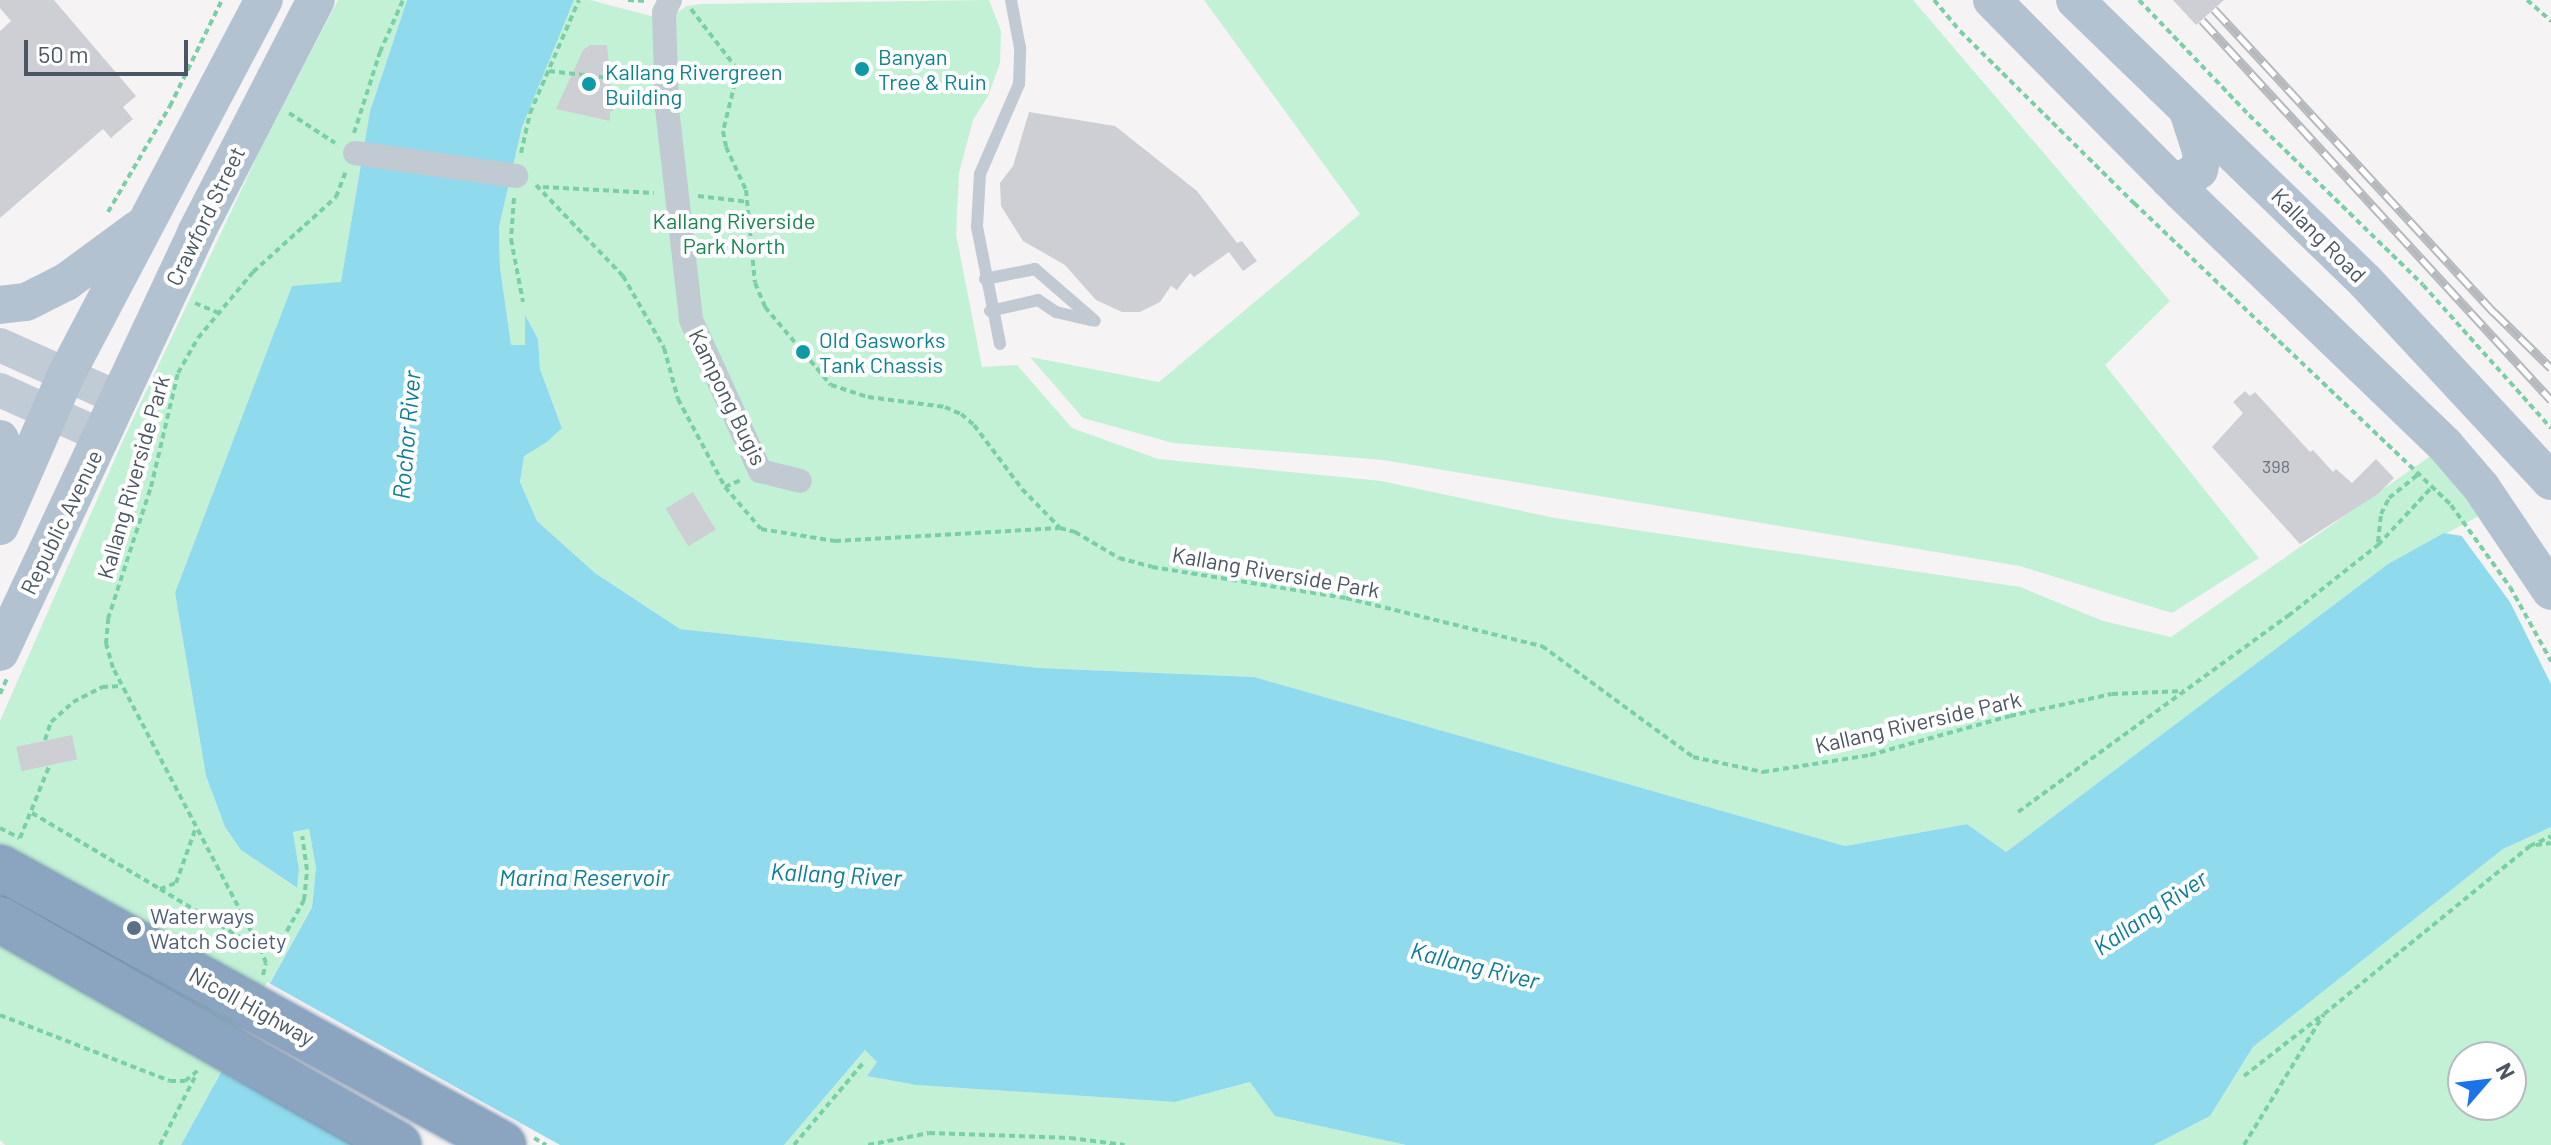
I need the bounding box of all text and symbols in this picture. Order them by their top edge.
scale bar [28,24,192,74]
text: 50 m [38,39,89,68]
place label: Banyan Tree & Ruin [878,43,987,94]
place label: Kallang Rivergreen Building [605,58,783,110]
marker: Banyan Tree & Ruin [853,60,871,78]
marker: Kallang Rivergreen Building [580,75,598,93]
street label: Crawford Street [160,142,250,290]
street label: Kallang Road [2266,182,2372,288]
park label: Kallang Riverside Park North [653,207,815,258]
street label: Kampong Bugis [684,325,772,469]
place label: Old Gasworks Tank Chassis [819,326,946,378]
marker: Old Gasworks Tank Chassis [794,343,812,361]
water label: Rochor River [386,370,426,500]
street label: Kallang Riverside Park [91,372,175,582]
street label: Republic Avenue [15,445,107,599]
house number: 398 [2262,455,2290,477]
street label: Kallang Riverside Park [1170,541,1382,603]
street label: Kallang Riverside Park [1813,685,2023,759]
water label: Kallang River [770,856,902,892]
water label: Marina Reservoir [499,863,669,891]
water label: Kallang River [2087,863,2213,961]
place label: Waterways Watch Society [150,902,286,954]
marker: Waterways Watch Society [125,919,143,937]
water label: Kallang River [1408,935,1542,995]
street label: Nicoll Highway [185,961,319,1051]
north arrow [2447,1041,2527,1121]
text: N [2492,1058,2521,1083]

